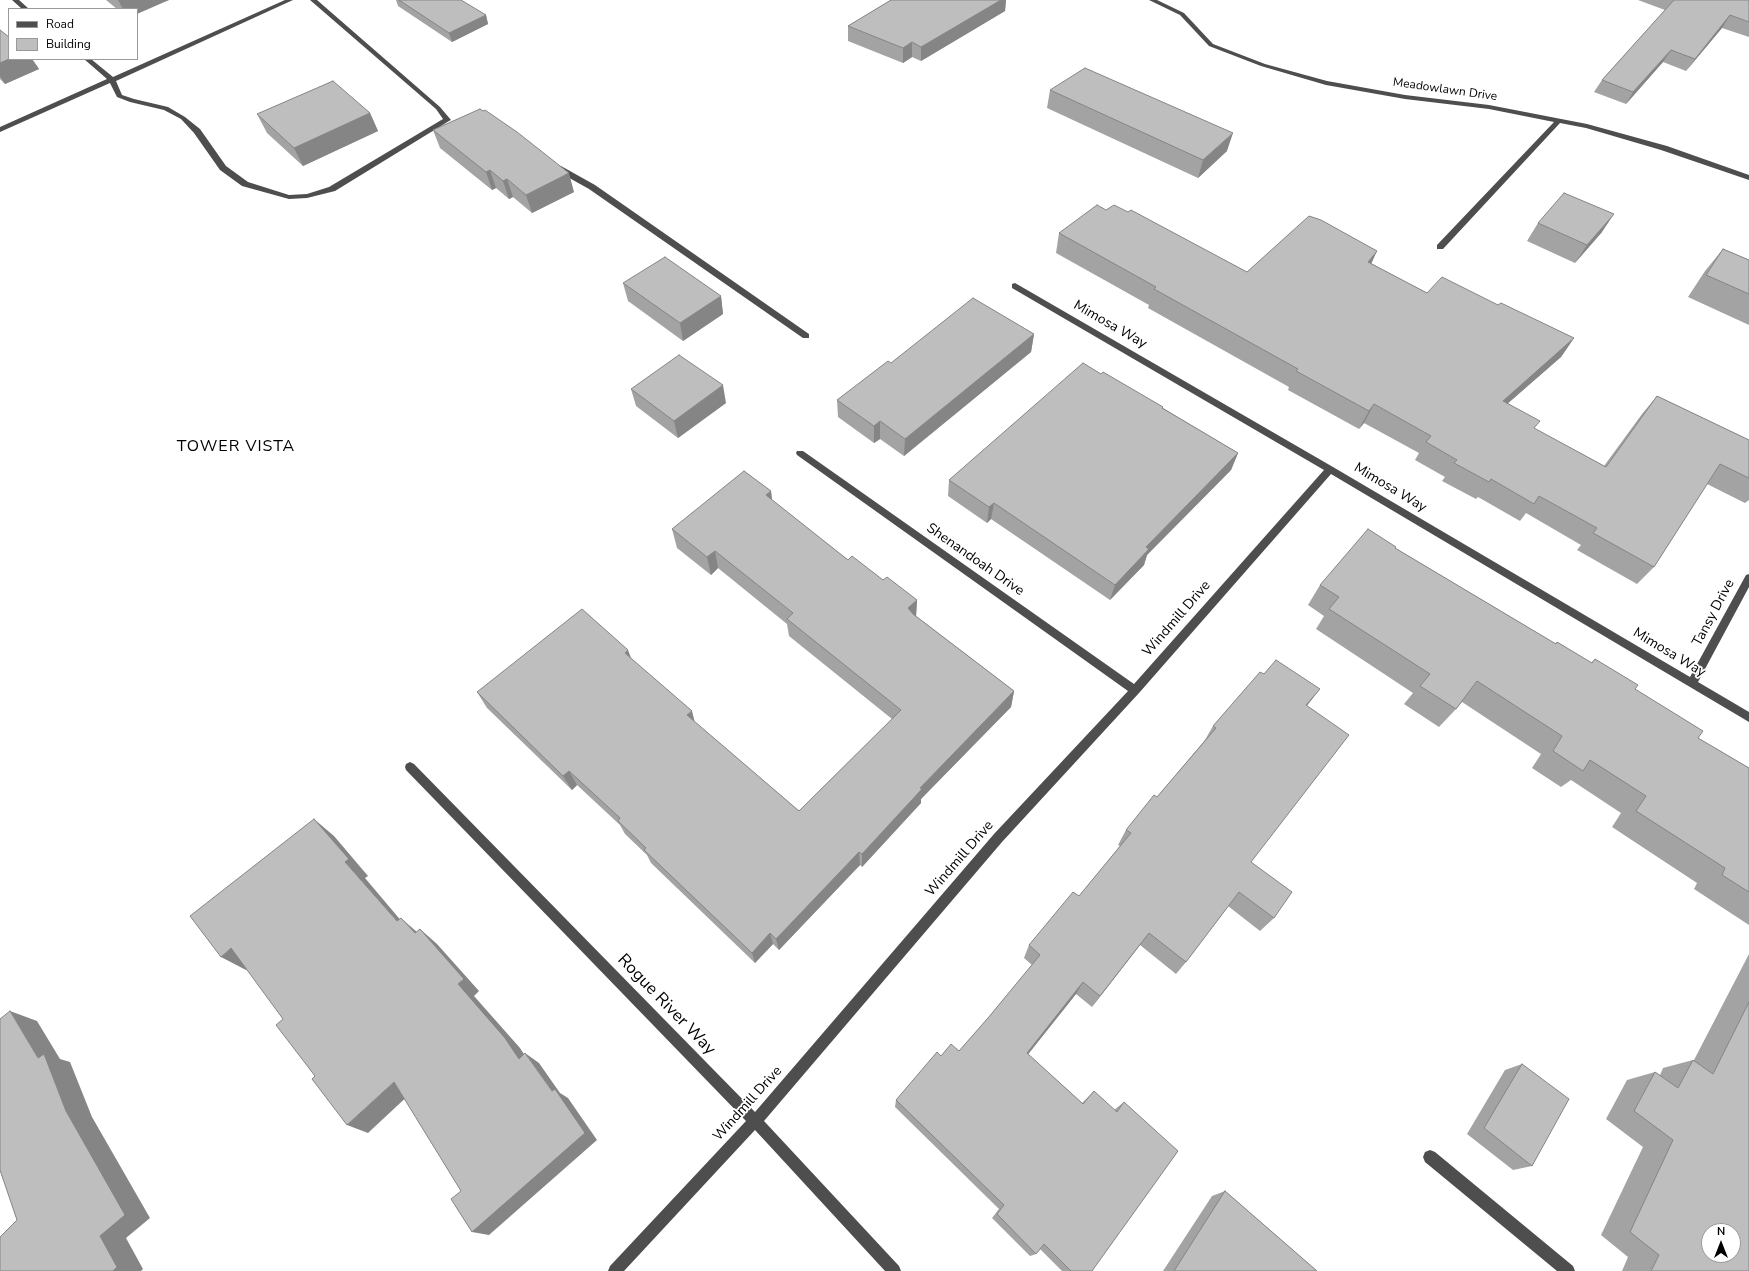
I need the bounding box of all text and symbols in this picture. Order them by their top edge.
legend [8,8,138,60]
text: Road [46,16,74,32]
text: Building [46,36,91,52]
street label: Meadowlawn Drive [1392,76,1498,104]
street label: Mimosa Way [1070,297,1150,353]
district label: TOWER VISTA [177,437,295,457]
street label: Mimosa Way [1351,460,1429,516]
street label: Shenandoah Drive [923,520,1027,600]
street label: Tansy Drive [1689,577,1739,649]
street label: Windmill Drive [1139,578,1215,660]
street label: Mimosa Way [1630,625,1708,681]
street label: Windmill Drive [922,818,998,900]
street label: Rogue River Way [613,950,719,1060]
street label: Windmill Drive [710,1063,786,1145]
north arrow [1701,1223,1741,1263]
text: N [1717,1224,1725,1239]

